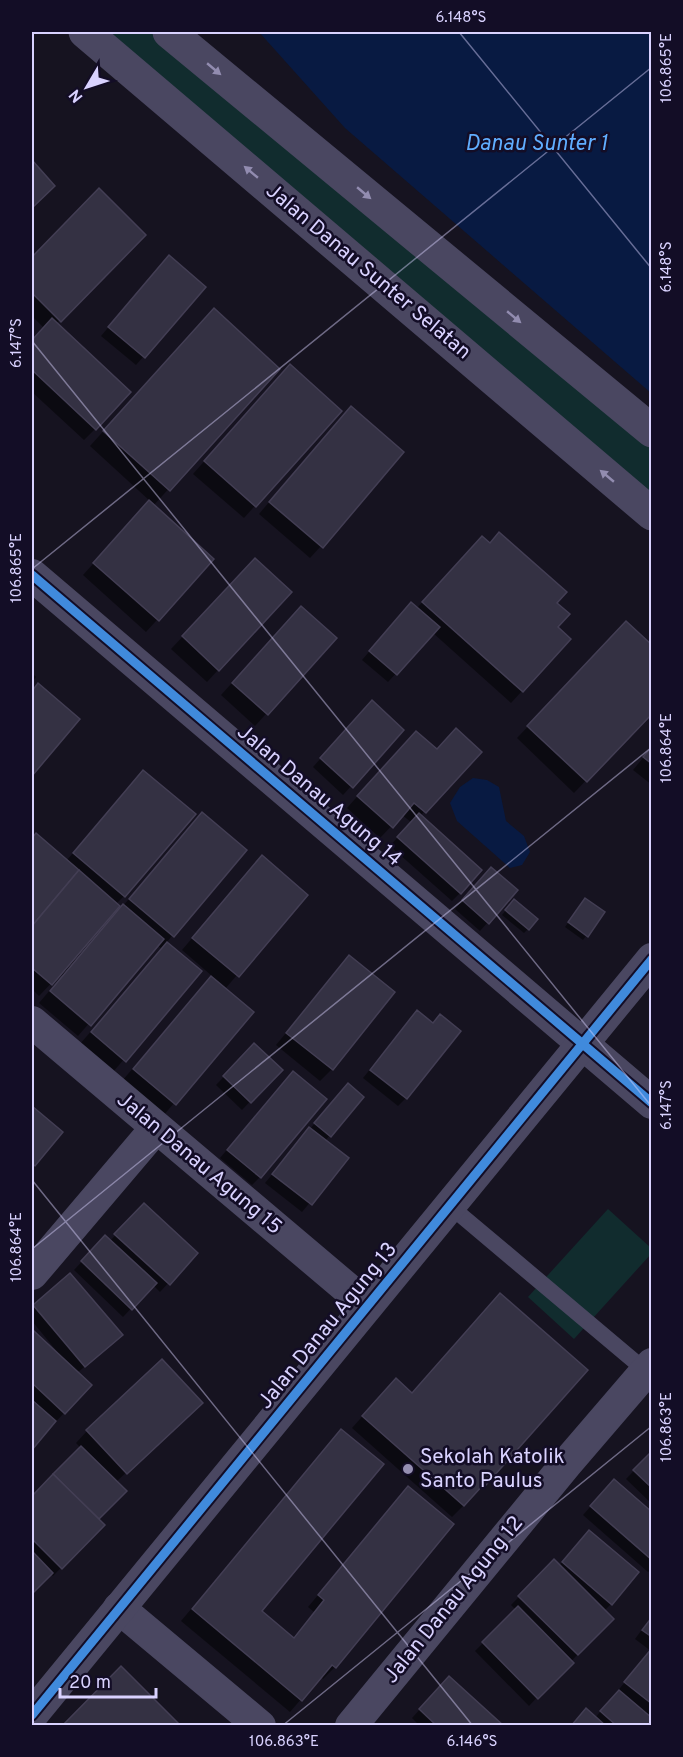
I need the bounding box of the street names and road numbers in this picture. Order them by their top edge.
street label: Jalan Danau Sunter Selatan [260,178,476,366]
street label: Jalan Danau Agung 14 [231,719,407,873]
street label: Jalan Danau Agung 15 [111,1087,287,1241]
street label: Jalan Danau Agung 13 [252,1237,404,1415]
street label: Jalan Danau Agung 12 [378,1511,530,1689]

